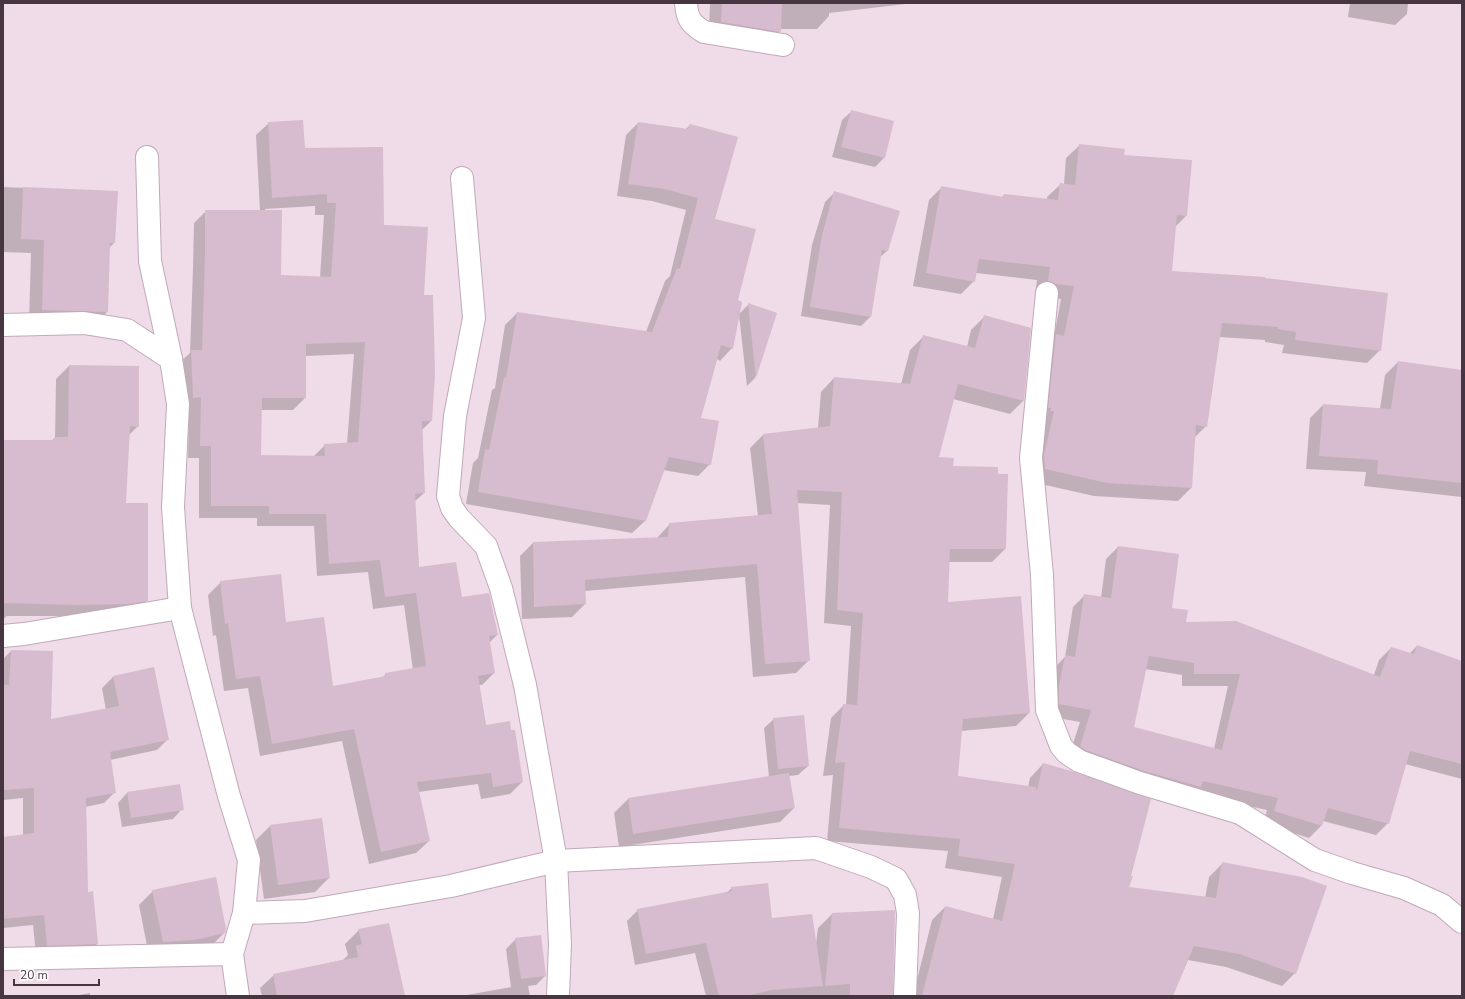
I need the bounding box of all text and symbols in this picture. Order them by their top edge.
scale bar [14,961,99,987]
text: 20 m [20,967,48,983]

